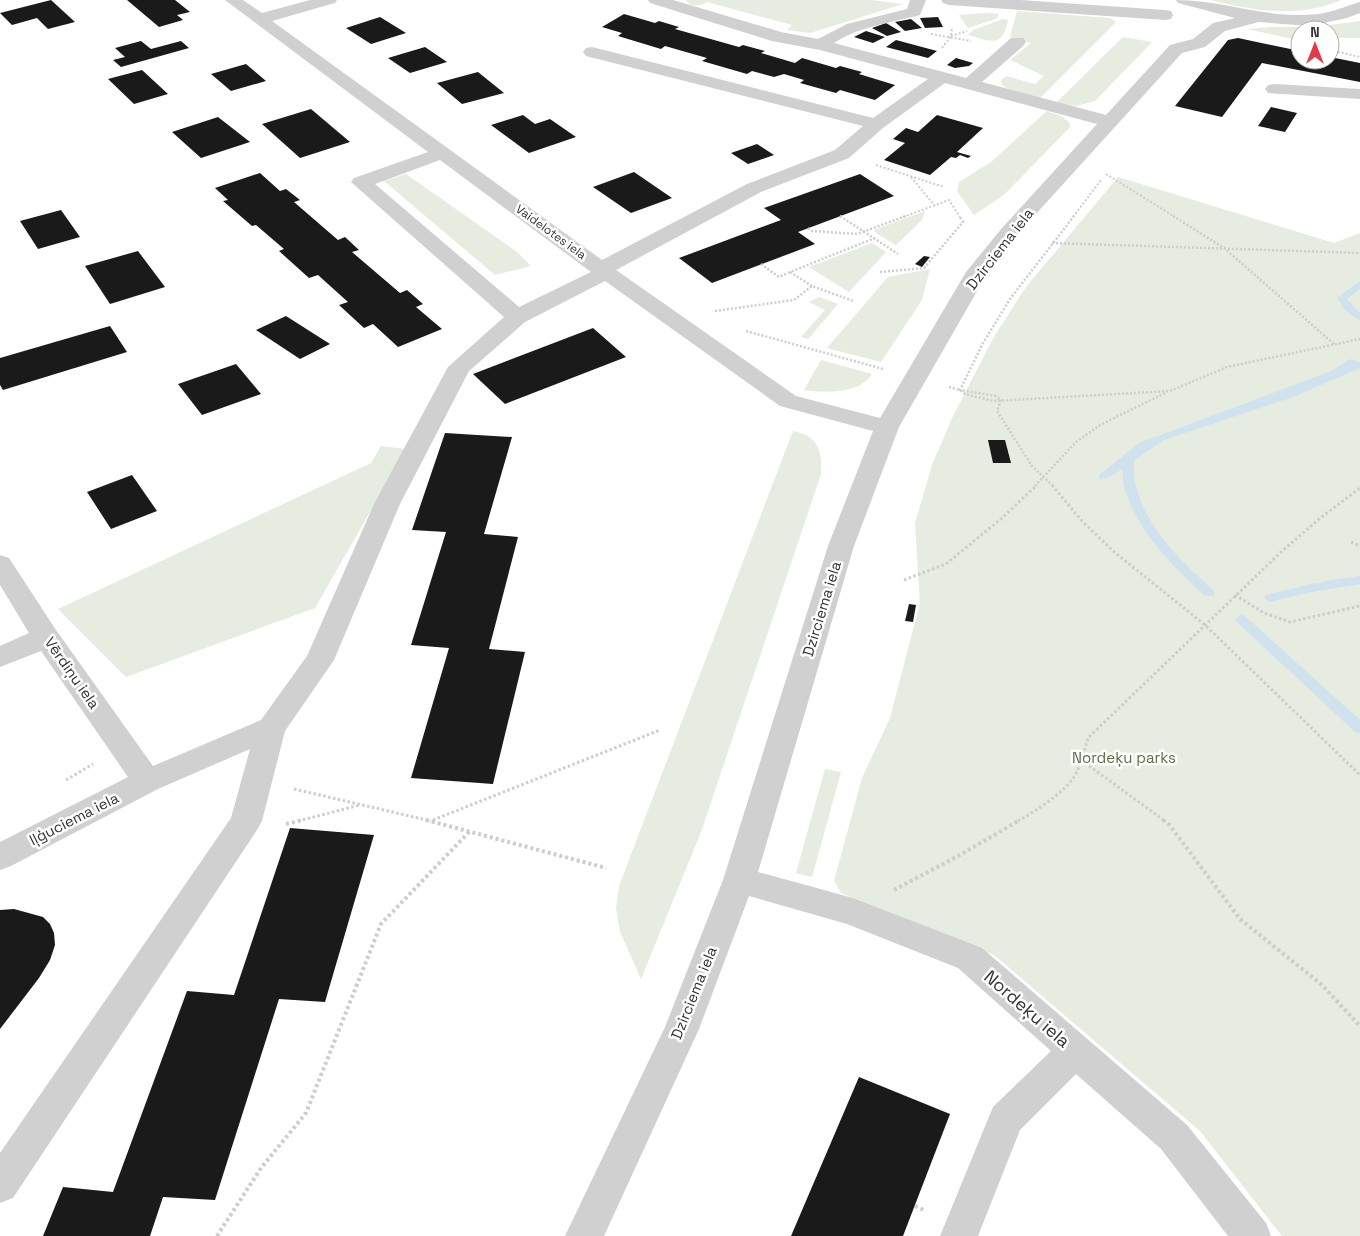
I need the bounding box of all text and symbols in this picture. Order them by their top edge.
north arrow [1290,20,1340,70]
text: N [1310,23,1320,41]
street label: Vaidelotes iela [513,201,590,263]
street label: Dzirciema iela [962,204,1038,293]
street label: Dzirciema iela [798,559,845,659]
street label: Vērdiņu iela [41,633,104,713]
park label: Nordeķu parks [1072,748,1176,767]
street label: Iļģuciema iela [26,788,122,849]
street label: Dzirciema iela [666,943,721,1042]
street label: Nordeķu iela [979,965,1075,1052]

